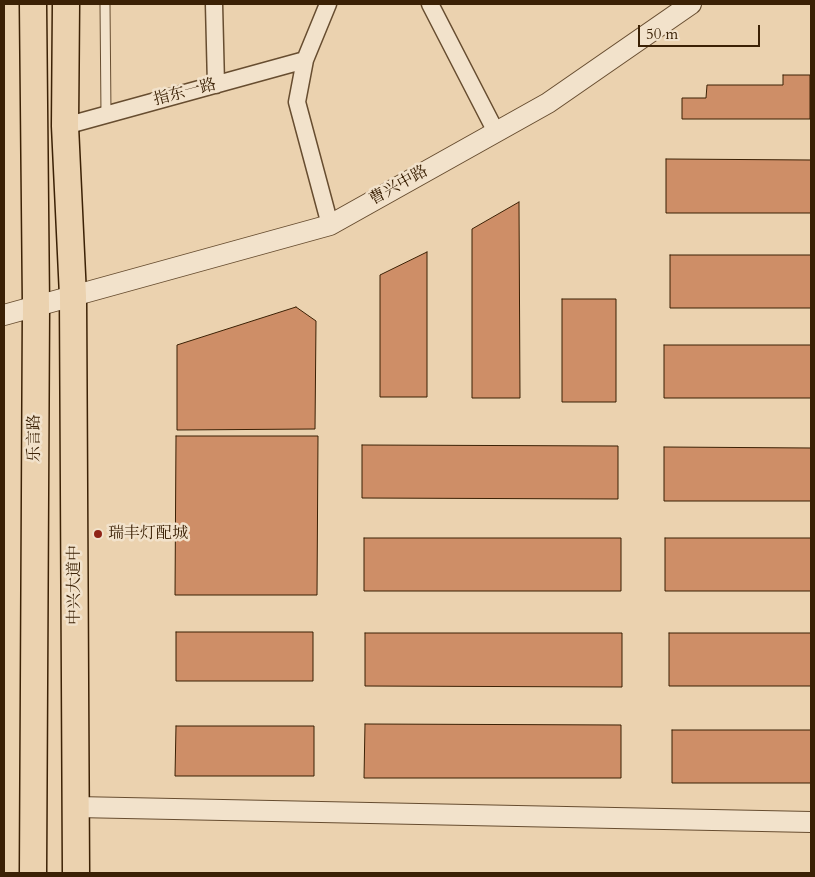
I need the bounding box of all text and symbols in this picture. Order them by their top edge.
scale bar [640,15,762,47]
text: 50 m [646,24,678,44]
street label: 指东一路 [152,75,218,111]
street label: 曹兴中路 [366,162,432,210]
street label: 乐言路 [25,414,45,462]
place label: 瑞丰灯配城 [108,524,188,544]
marker: 瑞丰灯配城 [92,528,104,540]
street label: 中兴大道中 [65,545,85,625]

